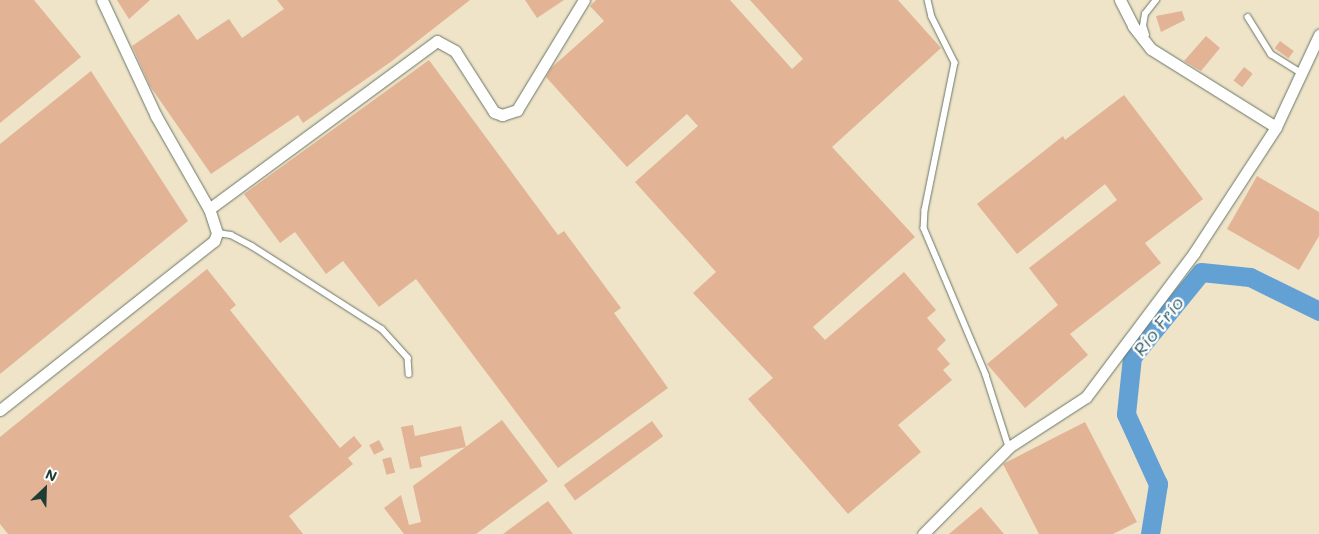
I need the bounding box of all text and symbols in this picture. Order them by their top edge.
water label: Río Frío [1128,292,1188,360]
north arrow [20,464,70,514]
text: N [43,464,60,486]

